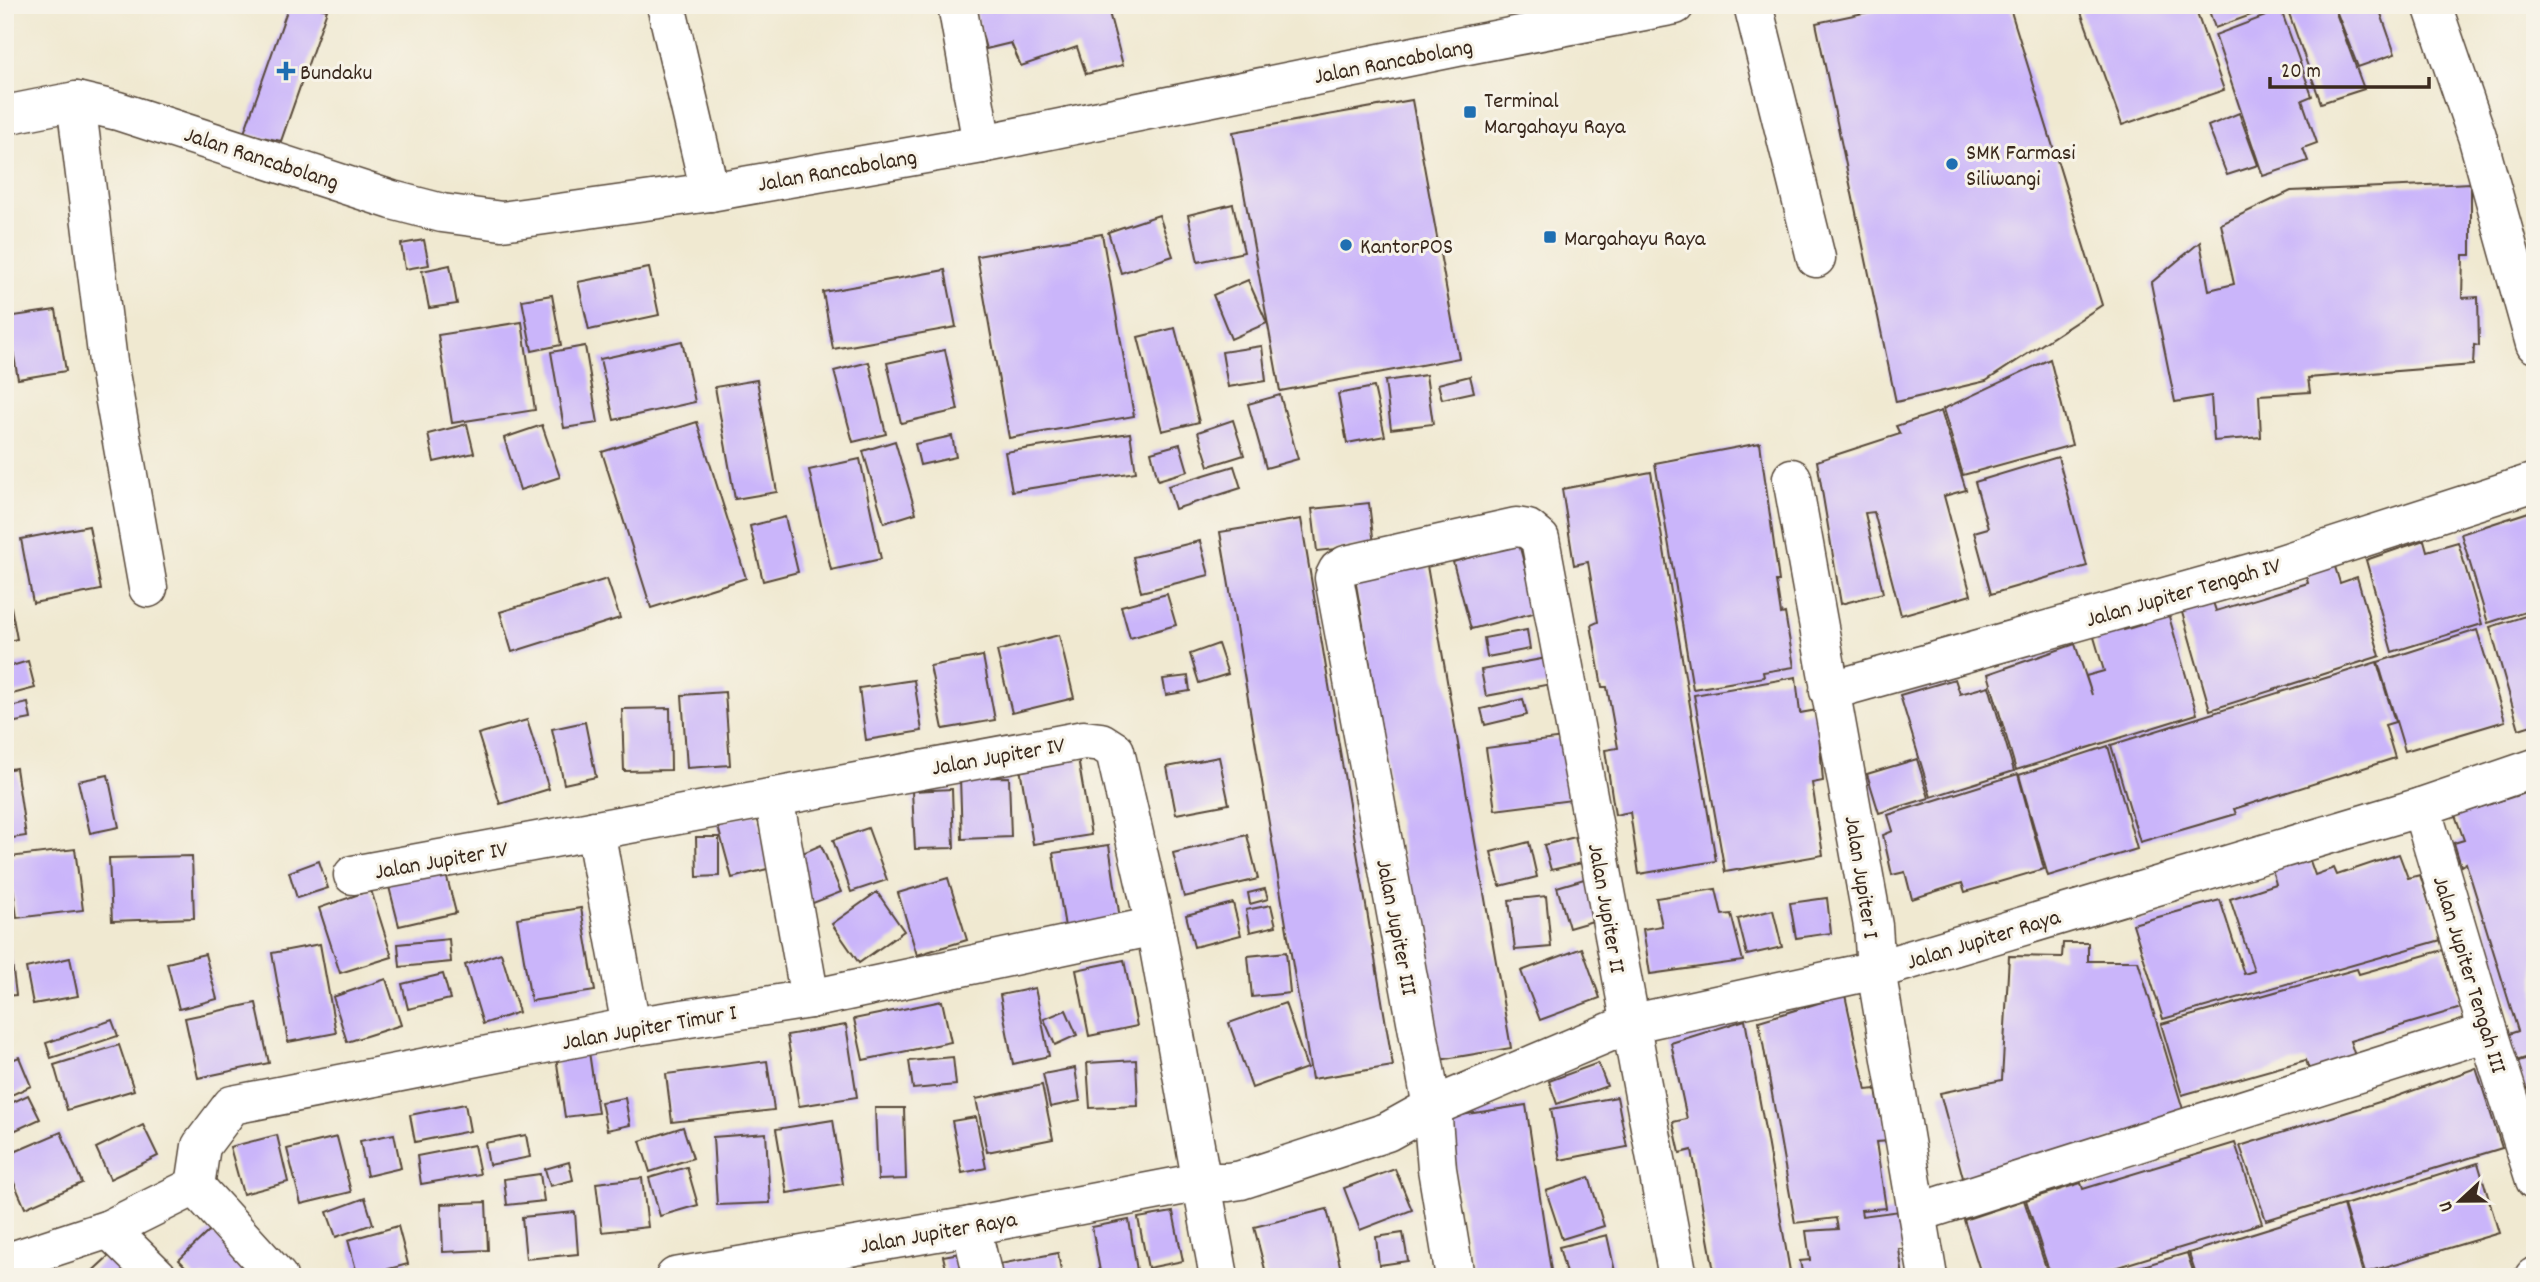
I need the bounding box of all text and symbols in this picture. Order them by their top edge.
street label: Jalan Rancabolang [1311,32,1476,95]
scale bar [2270,46,2430,90]
place label: Bundaku [300,58,372,91]
text: 20 m [2281,58,2321,88]
marker: Bundaku [278,63,294,79]
place label: Terminal Margahayu Raya [1484,86,1627,145]
marker: Terminal Margahayu Raya [1462,104,1478,120]
street label: Jalan Rancabolang [179,120,343,201]
place label: SMK Farmasi Siliwangi [1966,138,2076,197]
street label: Jalan Rancabolang [755,142,920,203]
marker: SMK Farmasi Siliwangi [1944,156,1960,172]
place label: Margahayu Raya [1564,224,1707,257]
marker: Margahayu Raya [1542,229,1558,245]
place label: KantorPOS [1360,232,1453,265]
marker: KantorPOS [1338,237,1354,253]
street label: Jalan Jupiter Tengah IV [2083,551,2285,638]
street label: Jalan Jupiter IV [929,730,1068,786]
street label: Jalan Jupiter I [1834,814,1886,941]
street label: Jalan Jupiter IV [372,834,511,890]
street label: Jalan Jupiter II [1577,841,1632,976]
street label: Jalan Jupiter III [1365,857,1424,999]
street label: Jalan Jupiter Tengah III [2422,872,2513,1078]
street label: Jalan Jupiter Raya [1903,902,2066,980]
street label: Jalan Jupiter Timur I [560,998,740,1061]
north arrow [2424,1166,2494,1236]
text: U [2433,1197,2462,1215]
street label: Jalan Jupiter Raya [857,1204,1021,1264]

